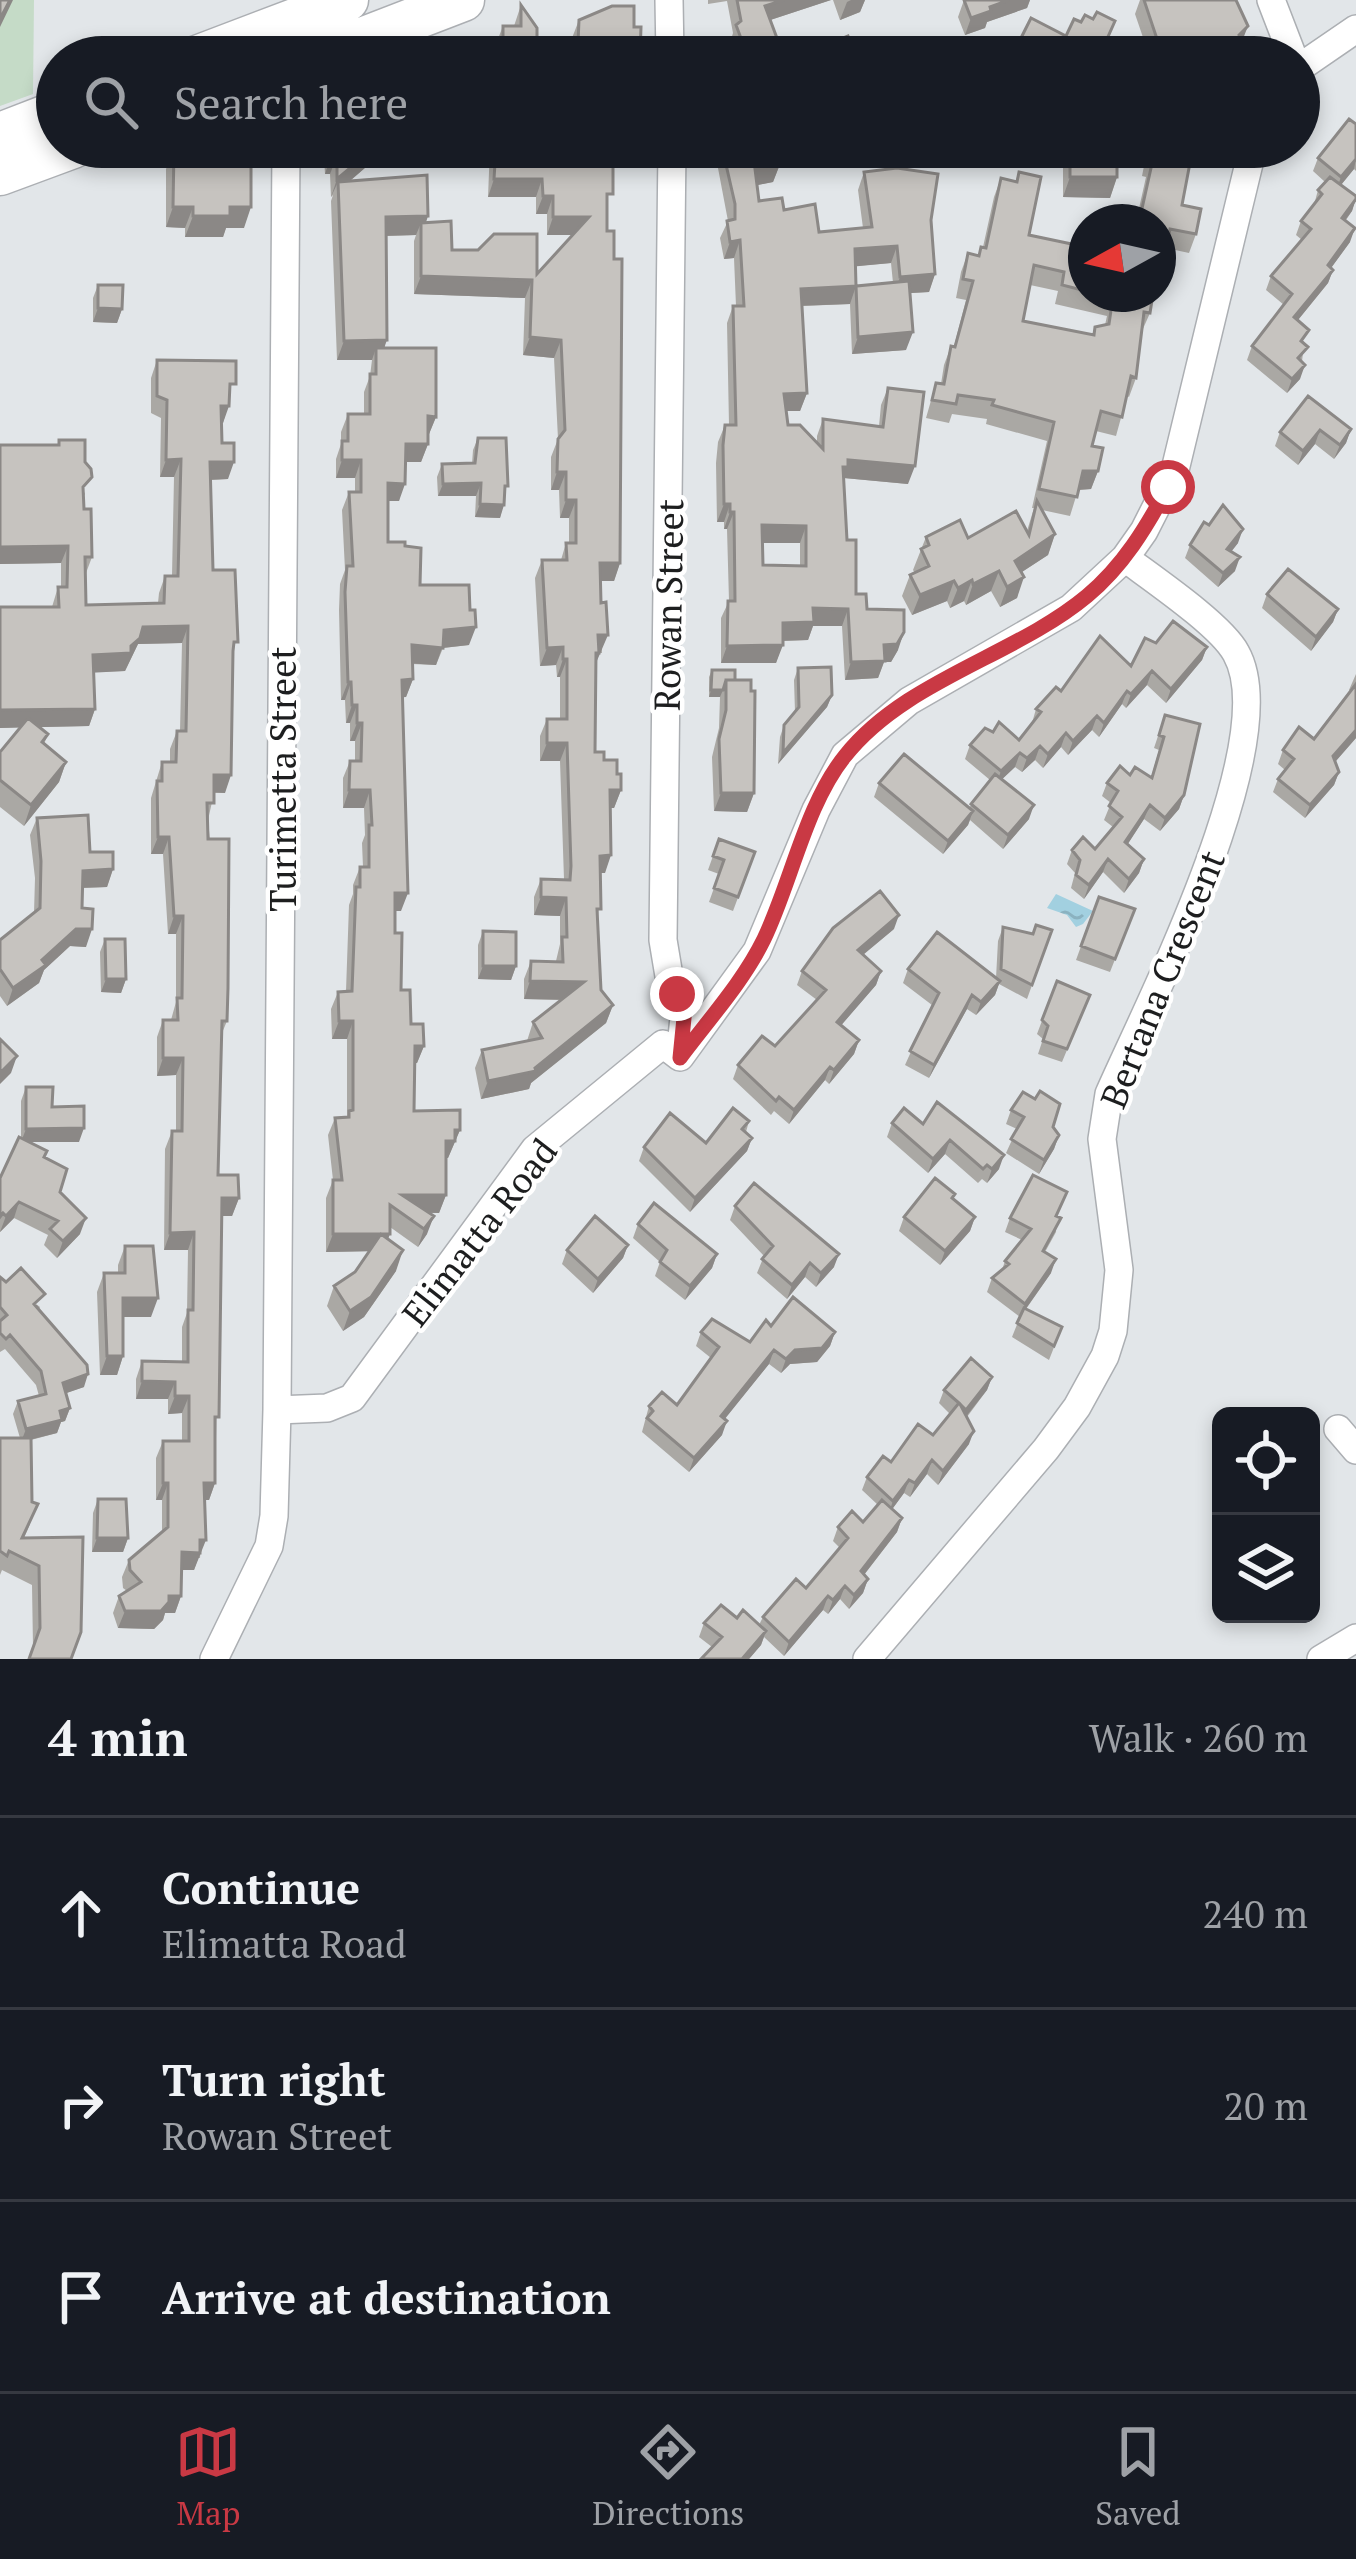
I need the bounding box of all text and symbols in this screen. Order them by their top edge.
search box [36,36,1320,168]
icon: search [78,69,144,135]
text: Search here [174,72,408,132]
north arrow [1068,204,1176,312]
route start [1141,460,1195,514]
street label: Rowan Street [643,498,693,712]
street label: Turimetta Street [259,646,306,912]
street label: Bertana Crescent [1089,843,1235,1115]
route end [650,967,704,1021]
street label: Elimatta Road [391,1129,567,1335]
map controls [1212,1407,1320,1623]
button: locate [1212,1407,1320,1515]
button: layers [1212,1515,1320,1623]
text: 4 min [48,1703,188,1771]
text: Walk · 260 m [1089,1711,1308,1763]
text: Continue [162,1857,360,1917]
icon: ahead [48,1880,114,1946]
text: 240 m [1203,1887,1308,1939]
text: Elimatta Road [162,1917,407,1969]
text: Turn right [162,2049,386,2109]
icon: right [48,2072,114,2138]
text: 20 m [1223,2079,1308,2131]
text: Rowan Street [162,2109,392,2161]
icon: arrive [48,2264,114,2330]
text: Arrive at destination [162,2267,611,2327]
tab: Map [175,2419,241,2534]
tab: Directions [592,2419,744,2534]
tab: Saved [1095,2419,1181,2534]

